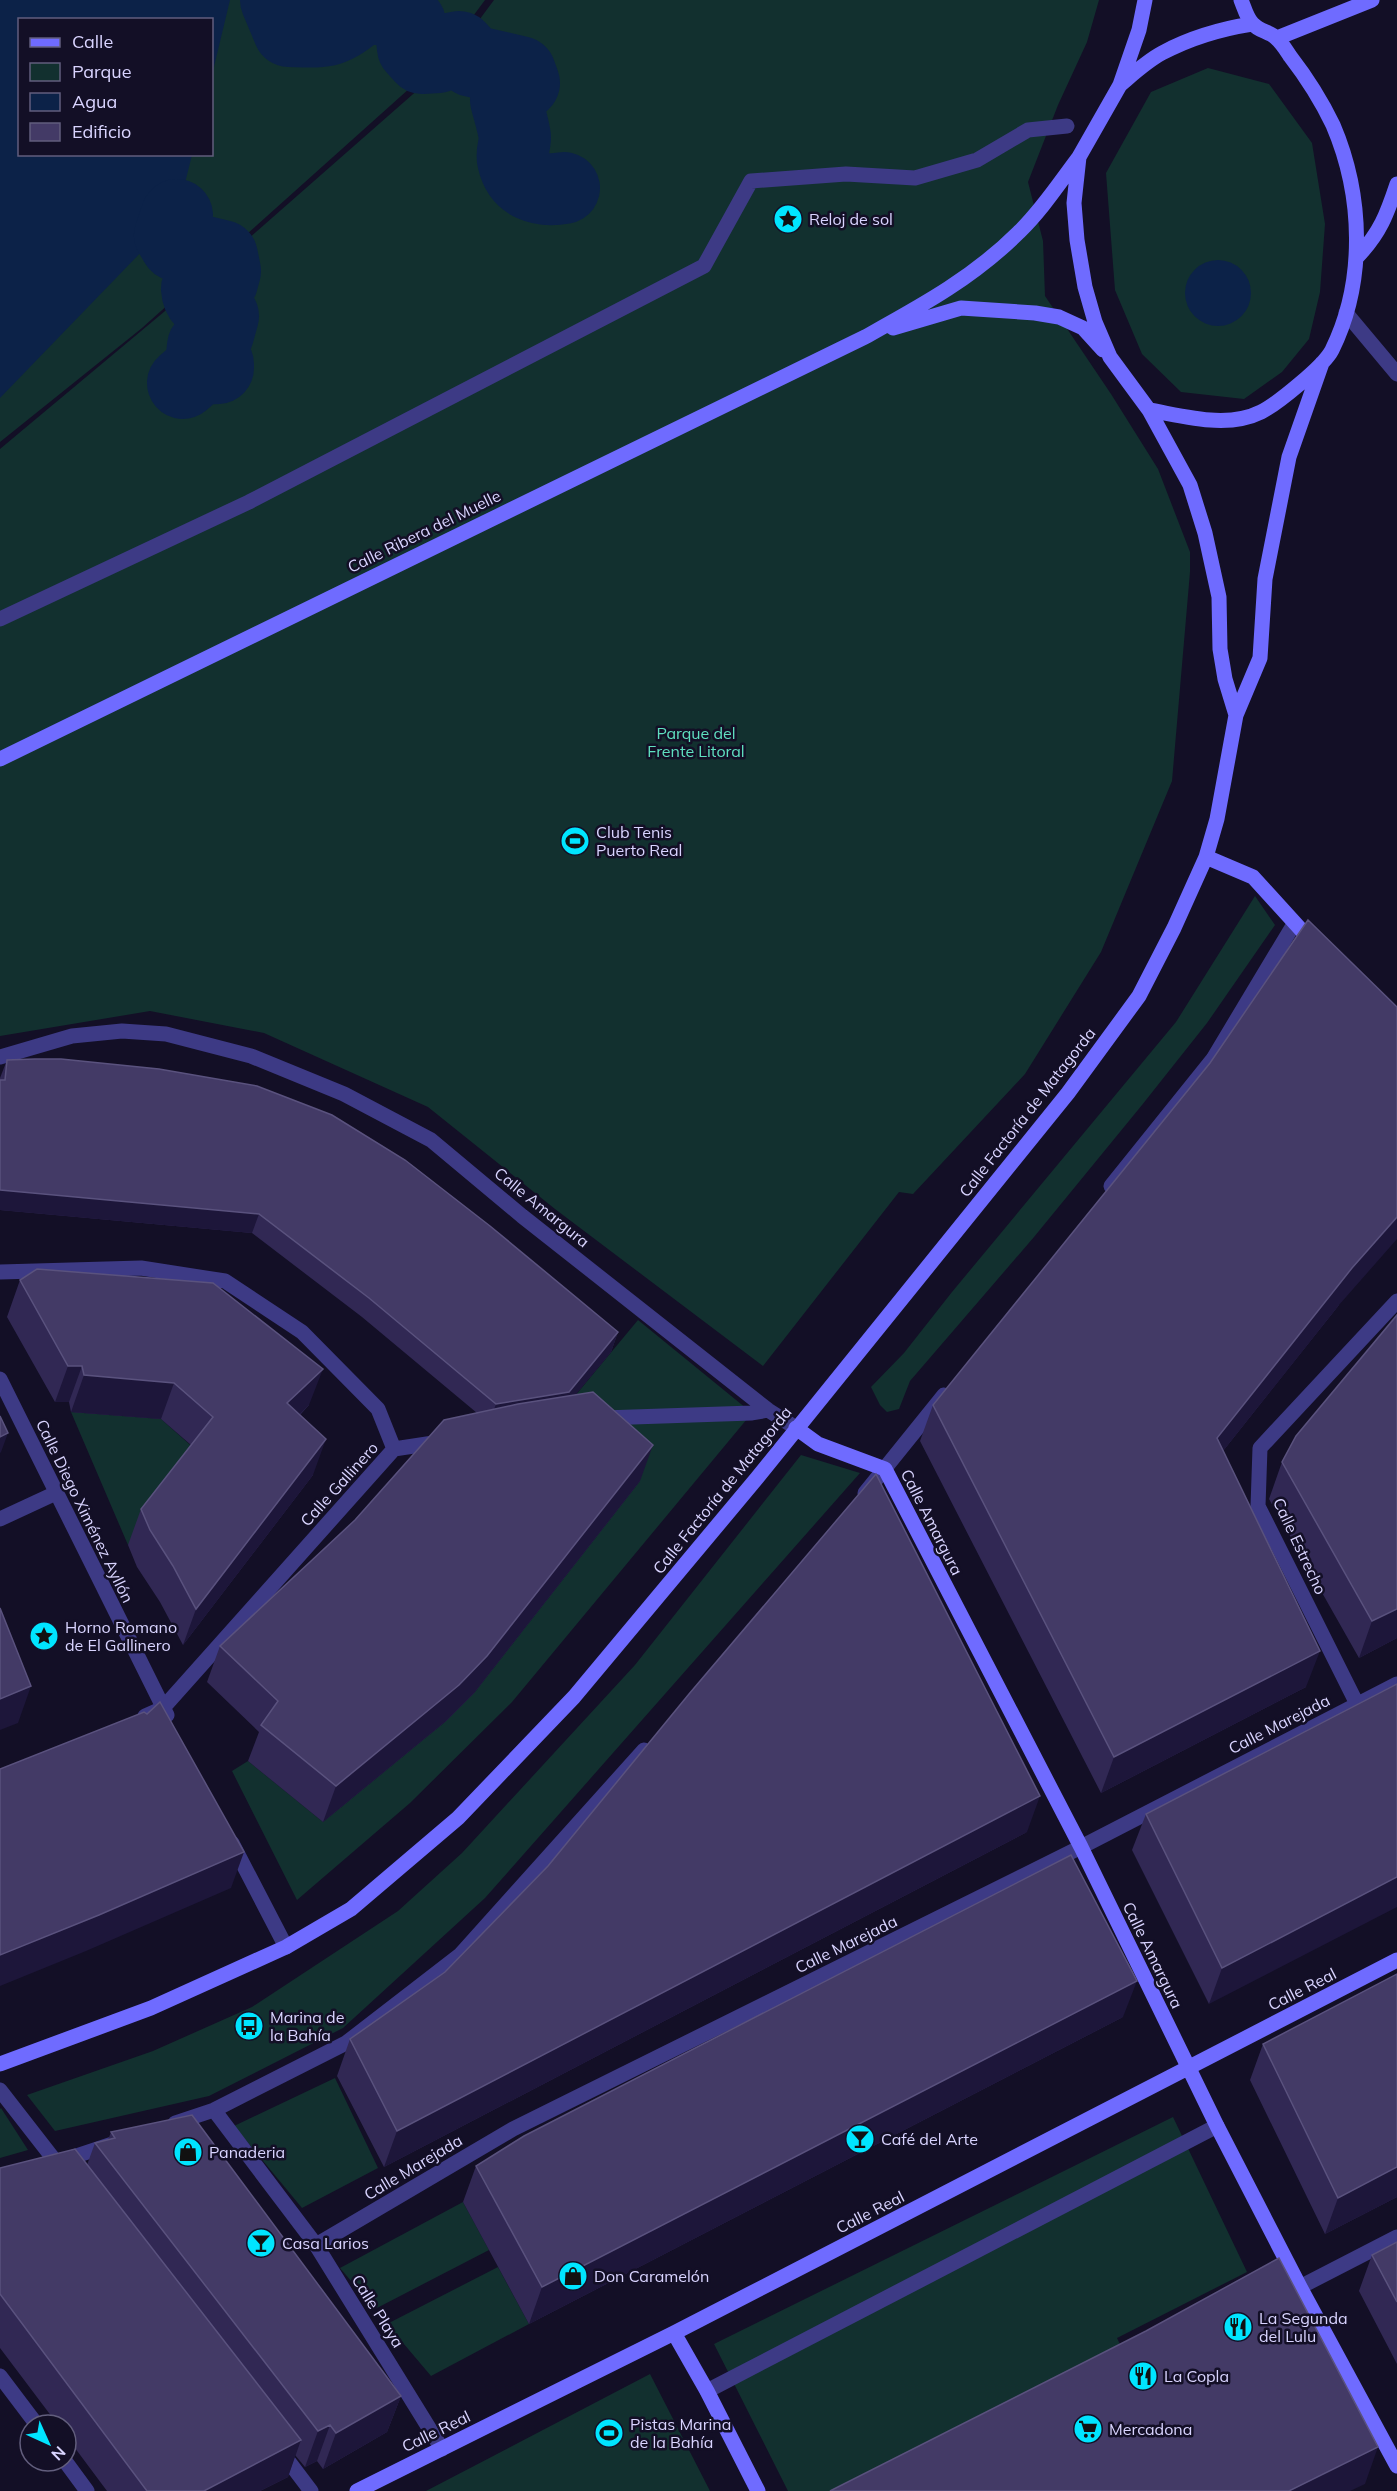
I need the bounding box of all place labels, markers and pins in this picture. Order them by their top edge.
place icon: Reloj de sol [772,203,804,235]
place label: Reloj de sol [809,209,893,229]
place label: Club Tenis Puerto Real [596,822,682,860]
sports icon: Club Tenis Puerto Real [559,825,591,857]
place label: Horno Romano de El Gallinero [65,1617,177,1655]
place icon: Horno Romano de El Gallinero [28,1620,60,1652]
place label: Marina de la Bahía [270,2007,344,2045]
bus stop icon: Marina de la Bahía [233,2010,265,2042]
bar icon: Café del Arte [844,2123,876,2155]
place label: Café del Arte [881,2129,978,2149]
shop icon: Panaderia [172,2136,204,2168]
place label: Panaderia [209,2142,285,2162]
bar icon: Casa Larios [245,2227,277,2259]
place label: Casa Larios [282,2233,369,2253]
shop icon: Don Caramelón [557,2260,589,2292]
place label: Don Caramelón [594,2266,709,2286]
place label: La Segunda del Lulu [1259,2308,1348,2346]
restaurant icon: La Segunda del Lulu [1222,2311,1254,2343]
restaurant icon: La Copla [1127,2360,1159,2392]
place label: La Copla [1164,2366,1229,2386]
supermarket icon: Mercadona [1072,2413,1104,2445]
place label: Pistas Marina de la Bahía [630,2414,731,2452]
sports icon: Pistas Marina de la Bahía [593,2417,625,2449]
place label: Mercadona [1109,2419,1192,2439]

